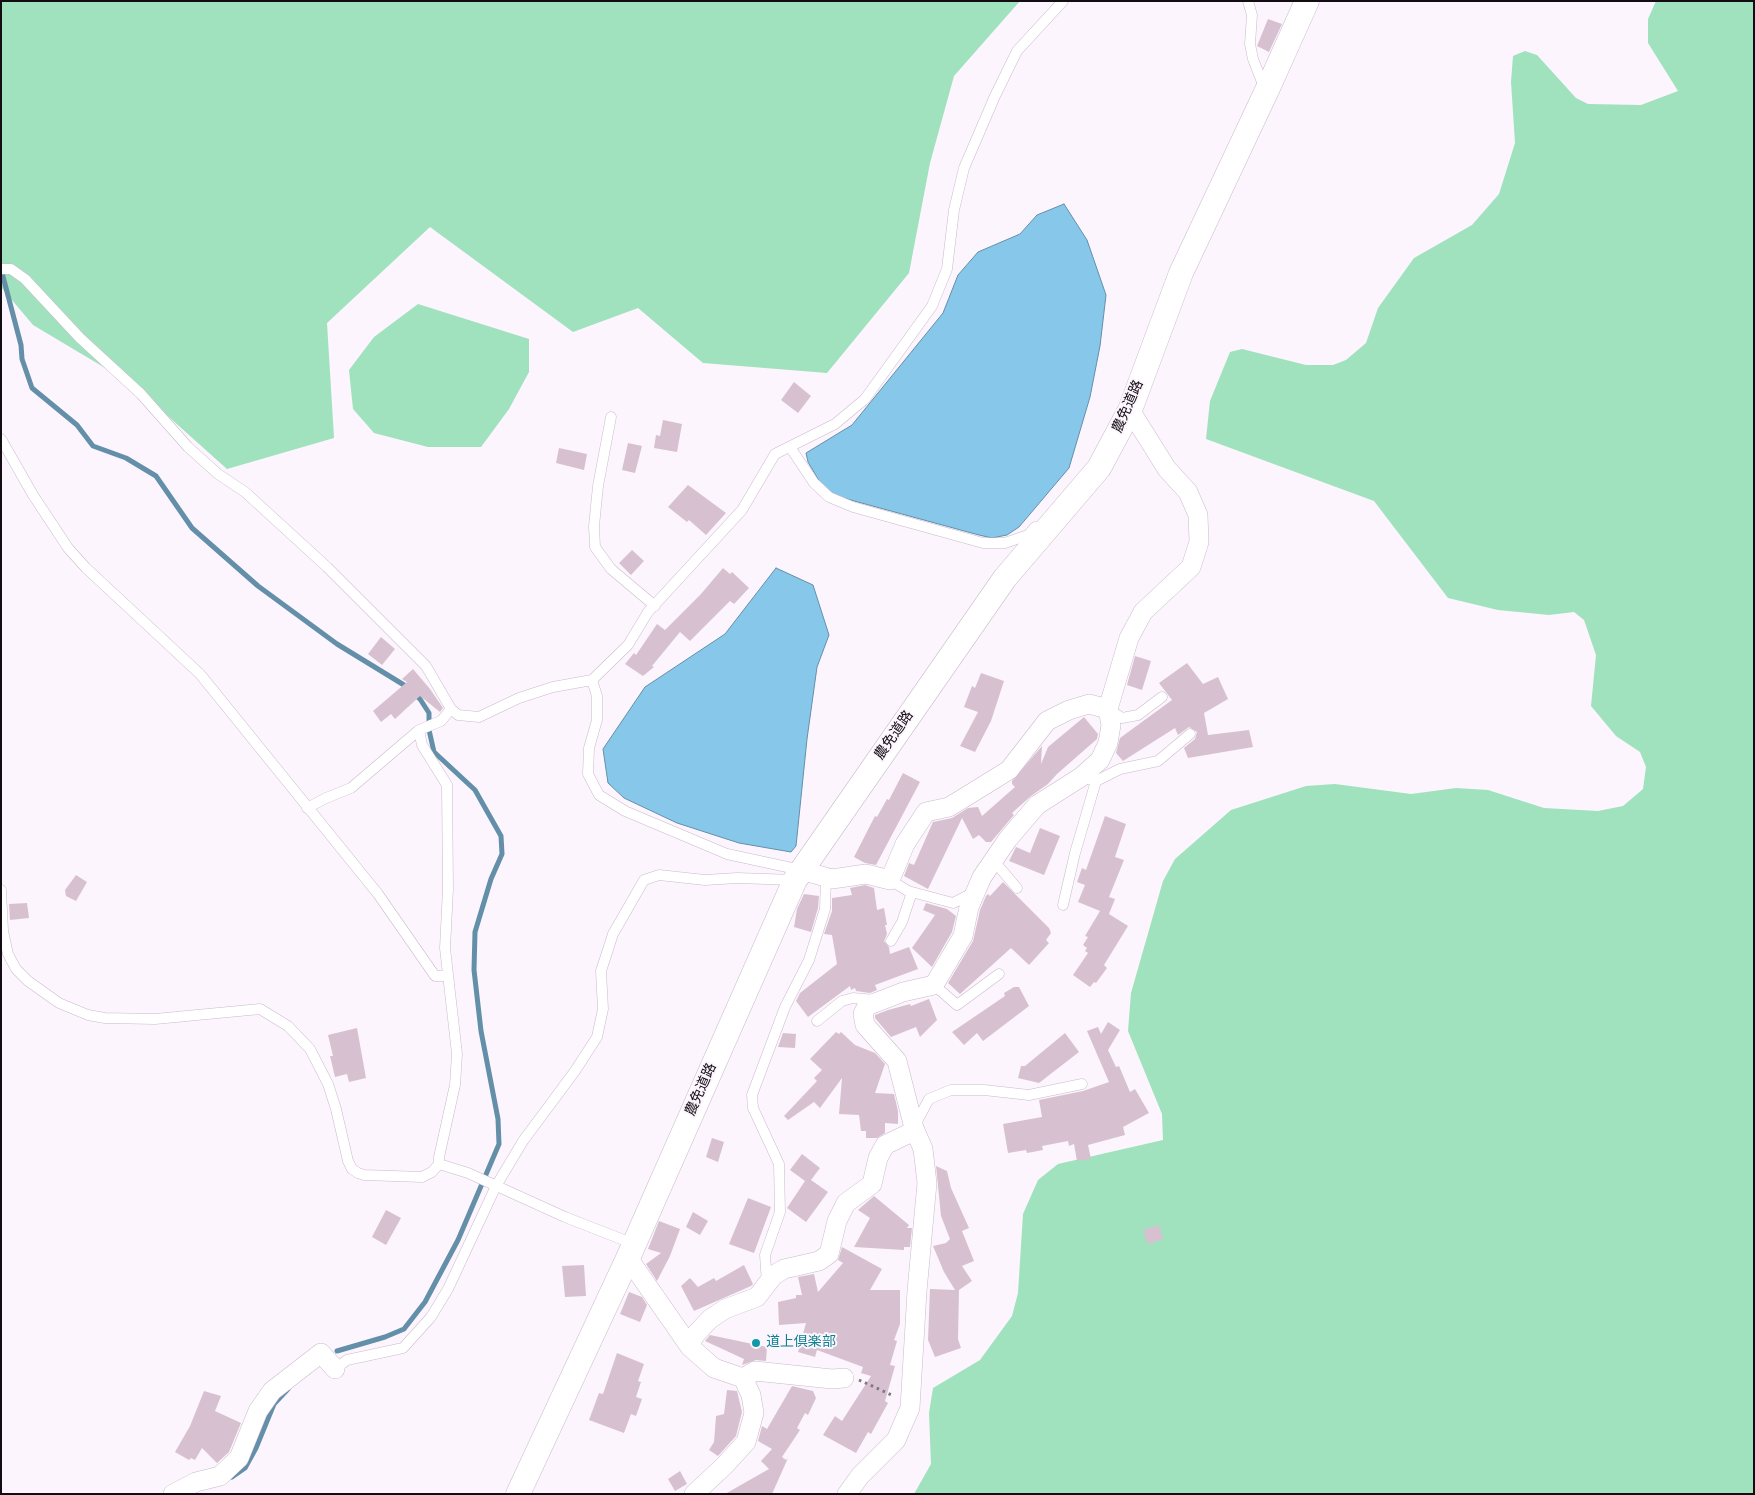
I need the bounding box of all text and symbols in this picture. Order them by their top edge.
street label: 農免道路 [1110,378,1148,436]
street label: 農免道路 [872,708,918,764]
street label: 農免道路 [683,1061,721,1119]
place label: 道上倶楽部 [766,1335,836,1351]
marker: 道上倶楽部 [750,1337,762,1349]

